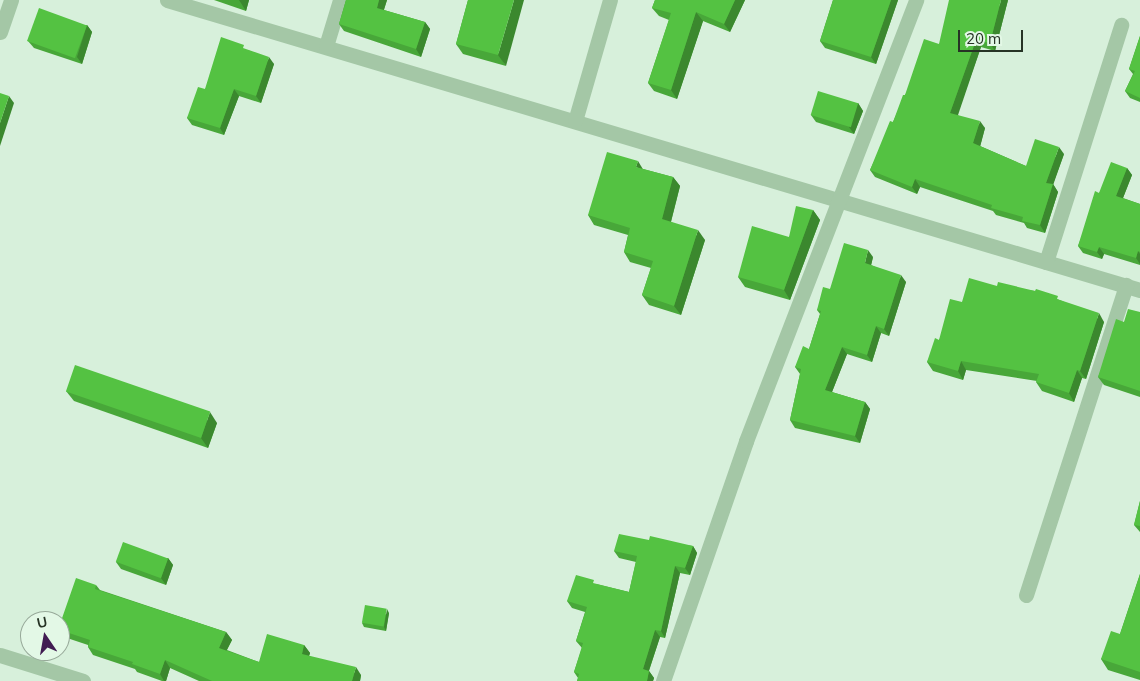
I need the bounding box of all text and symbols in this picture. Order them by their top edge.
scale bar [960,20,1025,52]
text: 20 m [966,29,1001,48]
north arrow [20,611,70,661]
text: U [35,612,49,632]

